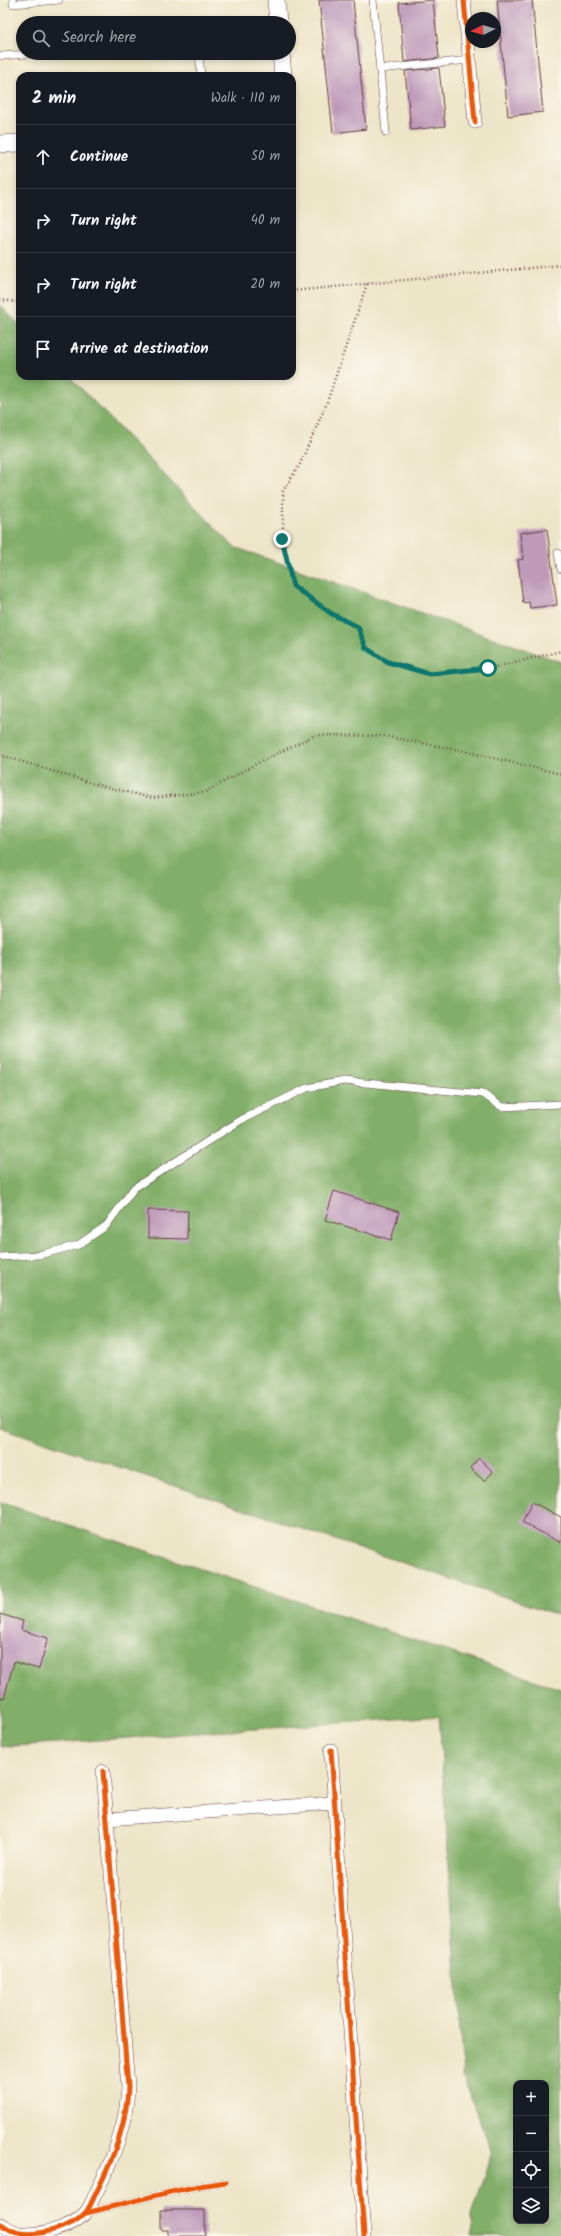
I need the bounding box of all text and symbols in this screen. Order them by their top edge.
north arrow [465,12,501,48]
search box [16,16,296,60]
text: Search here [62,26,136,50]
icon: search [30,27,52,49]
text: 2 min [32,85,76,112]
text: Walk · 110 m [211,88,280,109]
text: Continue [70,145,128,169]
icon: ahead [32,146,54,168]
text: 50 m [251,146,280,167]
text: Turn right [70,209,137,233]
icon: right [32,210,54,232]
text: 40 m [251,210,280,231]
text: Turn right [70,273,137,297]
icon: right [32,274,54,296]
text: 20 m [250,274,280,295]
text: Arrive at destination [70,337,209,361]
icon: arrive [32,338,54,360]
route end [273,530,291,548]
route start [479,659,497,677]
map controls [513,2080,549,2224]
button: + [513,2080,549,2116]
button: − [513,2116,549,2152]
button: locate [513,2152,549,2188]
button: layers [513,2188,549,2224]

